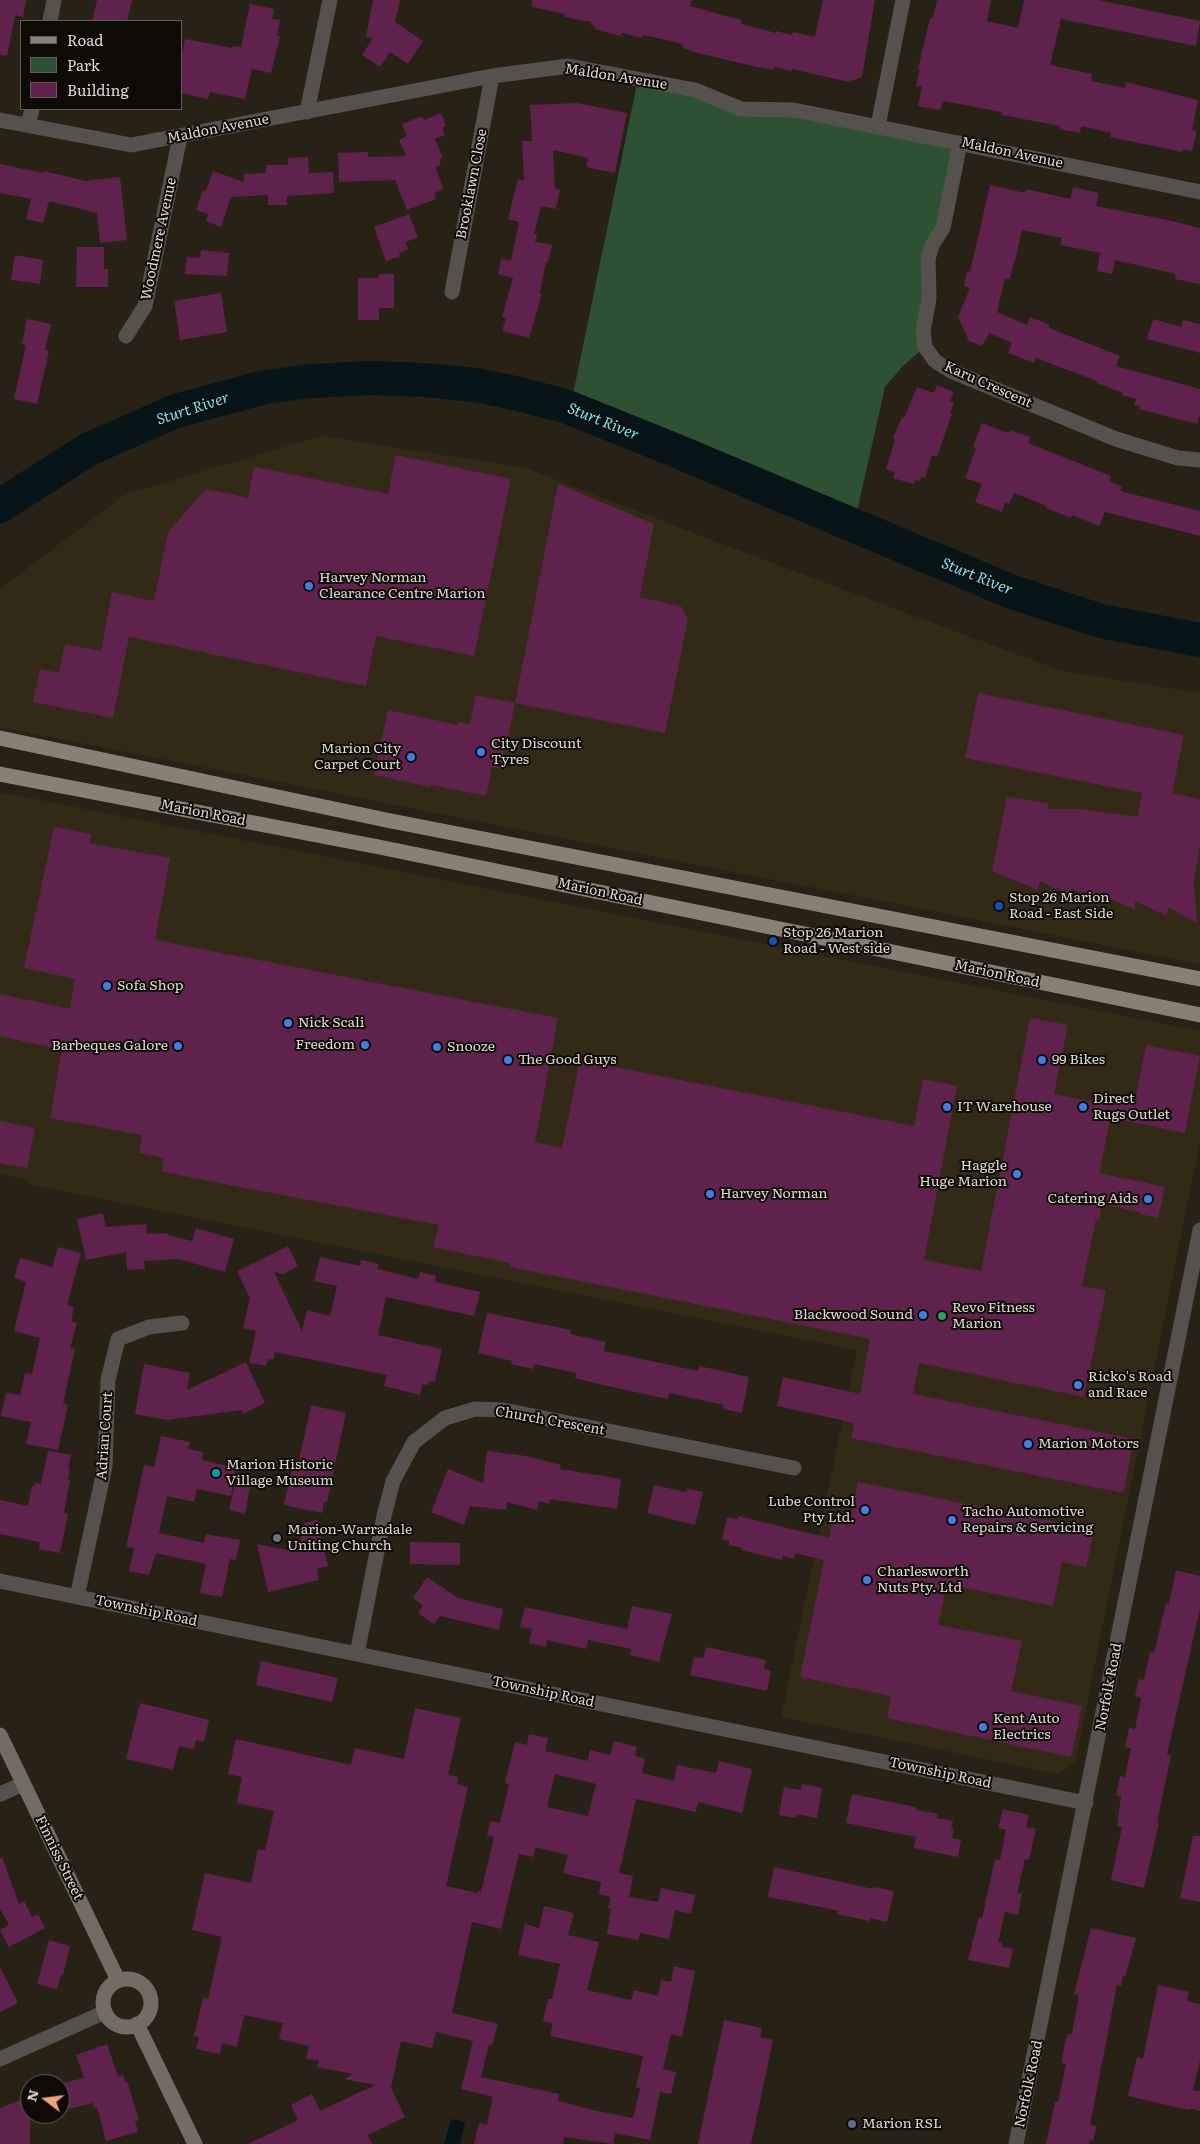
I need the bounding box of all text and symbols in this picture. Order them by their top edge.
legend [20,20,182,110]
text: Road [67,28,103,51]
text: Park [67,53,100,76]
street label: Maldon Avenue [564,61,668,93]
text: Building [67,78,129,101]
street label: Maldon Avenue [166,111,270,147]
street label: Brooklawn Close [453,127,491,241]
street label: Maldon Avenue [960,134,1064,172]
street label: Woodmere Avenue [138,176,180,302]
street label: Karu Crescent [942,358,1034,412]
water label: Sturt River [154,389,232,429]
water label: Sturt River [565,400,641,444]
water label: Sturt River [939,555,1015,599]
place label: Harvey Norman Clearance Centre Marion [319,570,486,602]
marker: Harvey Norman Clearance Centre Marion [303,580,315,592]
place label: City Discount Tyres [491,736,582,769]
place label: Marion City Carpet Court [314,741,401,774]
marker: City Discount Tyres [475,746,487,758]
marker: Marion City Carpet Court [405,751,417,763]
street label: Marion Road [159,796,247,830]
street label: Marion Road [556,875,644,909]
place label: Stop 26 Marion Road - East Side [1009,890,1113,922]
marker: Stop 26 Marion Road - East Side [993,900,1005,912]
place label: Stop 26 Marion Road - West side [783,925,890,958]
marker: Stop 26 Marion Road - West side [767,935,779,947]
street label: Marion Road [953,957,1041,991]
place label: Sofa Shop [117,978,183,994]
marker: Sofa Shop [101,980,113,992]
place label: Nick Scali [298,1015,364,1031]
marker: Nick Scali [282,1017,294,1029]
place label: Freedom [296,1037,355,1053]
place label: Barbeques Galore [52,1038,168,1054]
marker: Freedom [359,1039,371,1051]
place label: Snooze [447,1039,495,1055]
marker: Barbeques Galore [172,1040,184,1052]
marker: Snooze [431,1041,443,1053]
place label: The Good Guys [518,1052,617,1068]
place label: 99 Bikes [1052,1052,1105,1068]
marker: The Good Guys [502,1054,514,1066]
marker: 99 Bikes [1036,1054,1048,1066]
place label: Direct Rugs Outlet [1093,1091,1170,1124]
place label: IT Warehouse [957,1099,1052,1115]
marker: IT Warehouse [941,1101,953,1113]
marker: Direct Rugs Outlet [1077,1101,1089,1113]
place label: Haggle Huge Marion [919,1158,1007,1190]
marker: Haggle Huge Marion [1011,1168,1023,1180]
place label: Harvey Norman [720,1186,828,1202]
marker: Harvey Norman [704,1188,716,1200]
place label: Catering Aids [1048,1191,1138,1207]
marker: Catering Aids [1142,1193,1154,1205]
place label: Revo Fitness Marion [952,1300,1035,1332]
place label: Blackwood Sound [794,1307,913,1323]
marker: Blackwood Sound [917,1309,929,1321]
marker: Revo Fitness Marion [936,1310,948,1322]
place label: Ricko's Road and Race [1088,1369,1172,1401]
marker: Ricko's Road and Race [1072,1379,1084,1391]
street label: Adrian Court [94,1391,116,1481]
street label: Church Crescent [494,1403,606,1439]
place label: Marion Motors [1038,1436,1139,1452]
marker: Marion Motors [1022,1438,1034,1450]
place label: Marion Historic Village Museum [226,1457,334,1490]
marker: Marion Historic Village Museum [210,1467,222,1479]
place label: Lube Control Pty Ltd. [768,1494,855,1526]
marker: Lube Control Pty Ltd. [859,1504,871,1516]
place label: Tacho Automotive Repairs & Servicing [962,1504,1093,1536]
marker: Tacho Automotive Repairs & Servicing [946,1514,958,1526]
place label: Marion-Warradale Uniting Church [287,1522,412,1554]
marker: Marion-Warradale Uniting Church [271,1532,283,1544]
place label: Charlesworth Nuts Pty. Ltd [877,1564,969,1596]
marker: Charlesworth Nuts Pty. Ltd [861,1574,873,1586]
street label: Township Road [93,1592,199,1630]
street label: Norfolk Road [1092,1642,1126,1732]
street label: Township Road [490,1673,596,1711]
place label: Kent Auto Electrics [993,1711,1060,1744]
marker: Kent Auto Electrics [977,1721,989,1733]
street label: Township Road [887,1754,993,1792]
street label: Finniss Street [31,1813,87,1903]
street label: Norfolk Road [1012,2039,1046,2129]
north arrow [20,2074,70,2124]
text: N [20,2087,43,2104]
place label: Marion RSL [862,2116,942,2132]
marker: Marion RSL [846,2118,858,2130]

